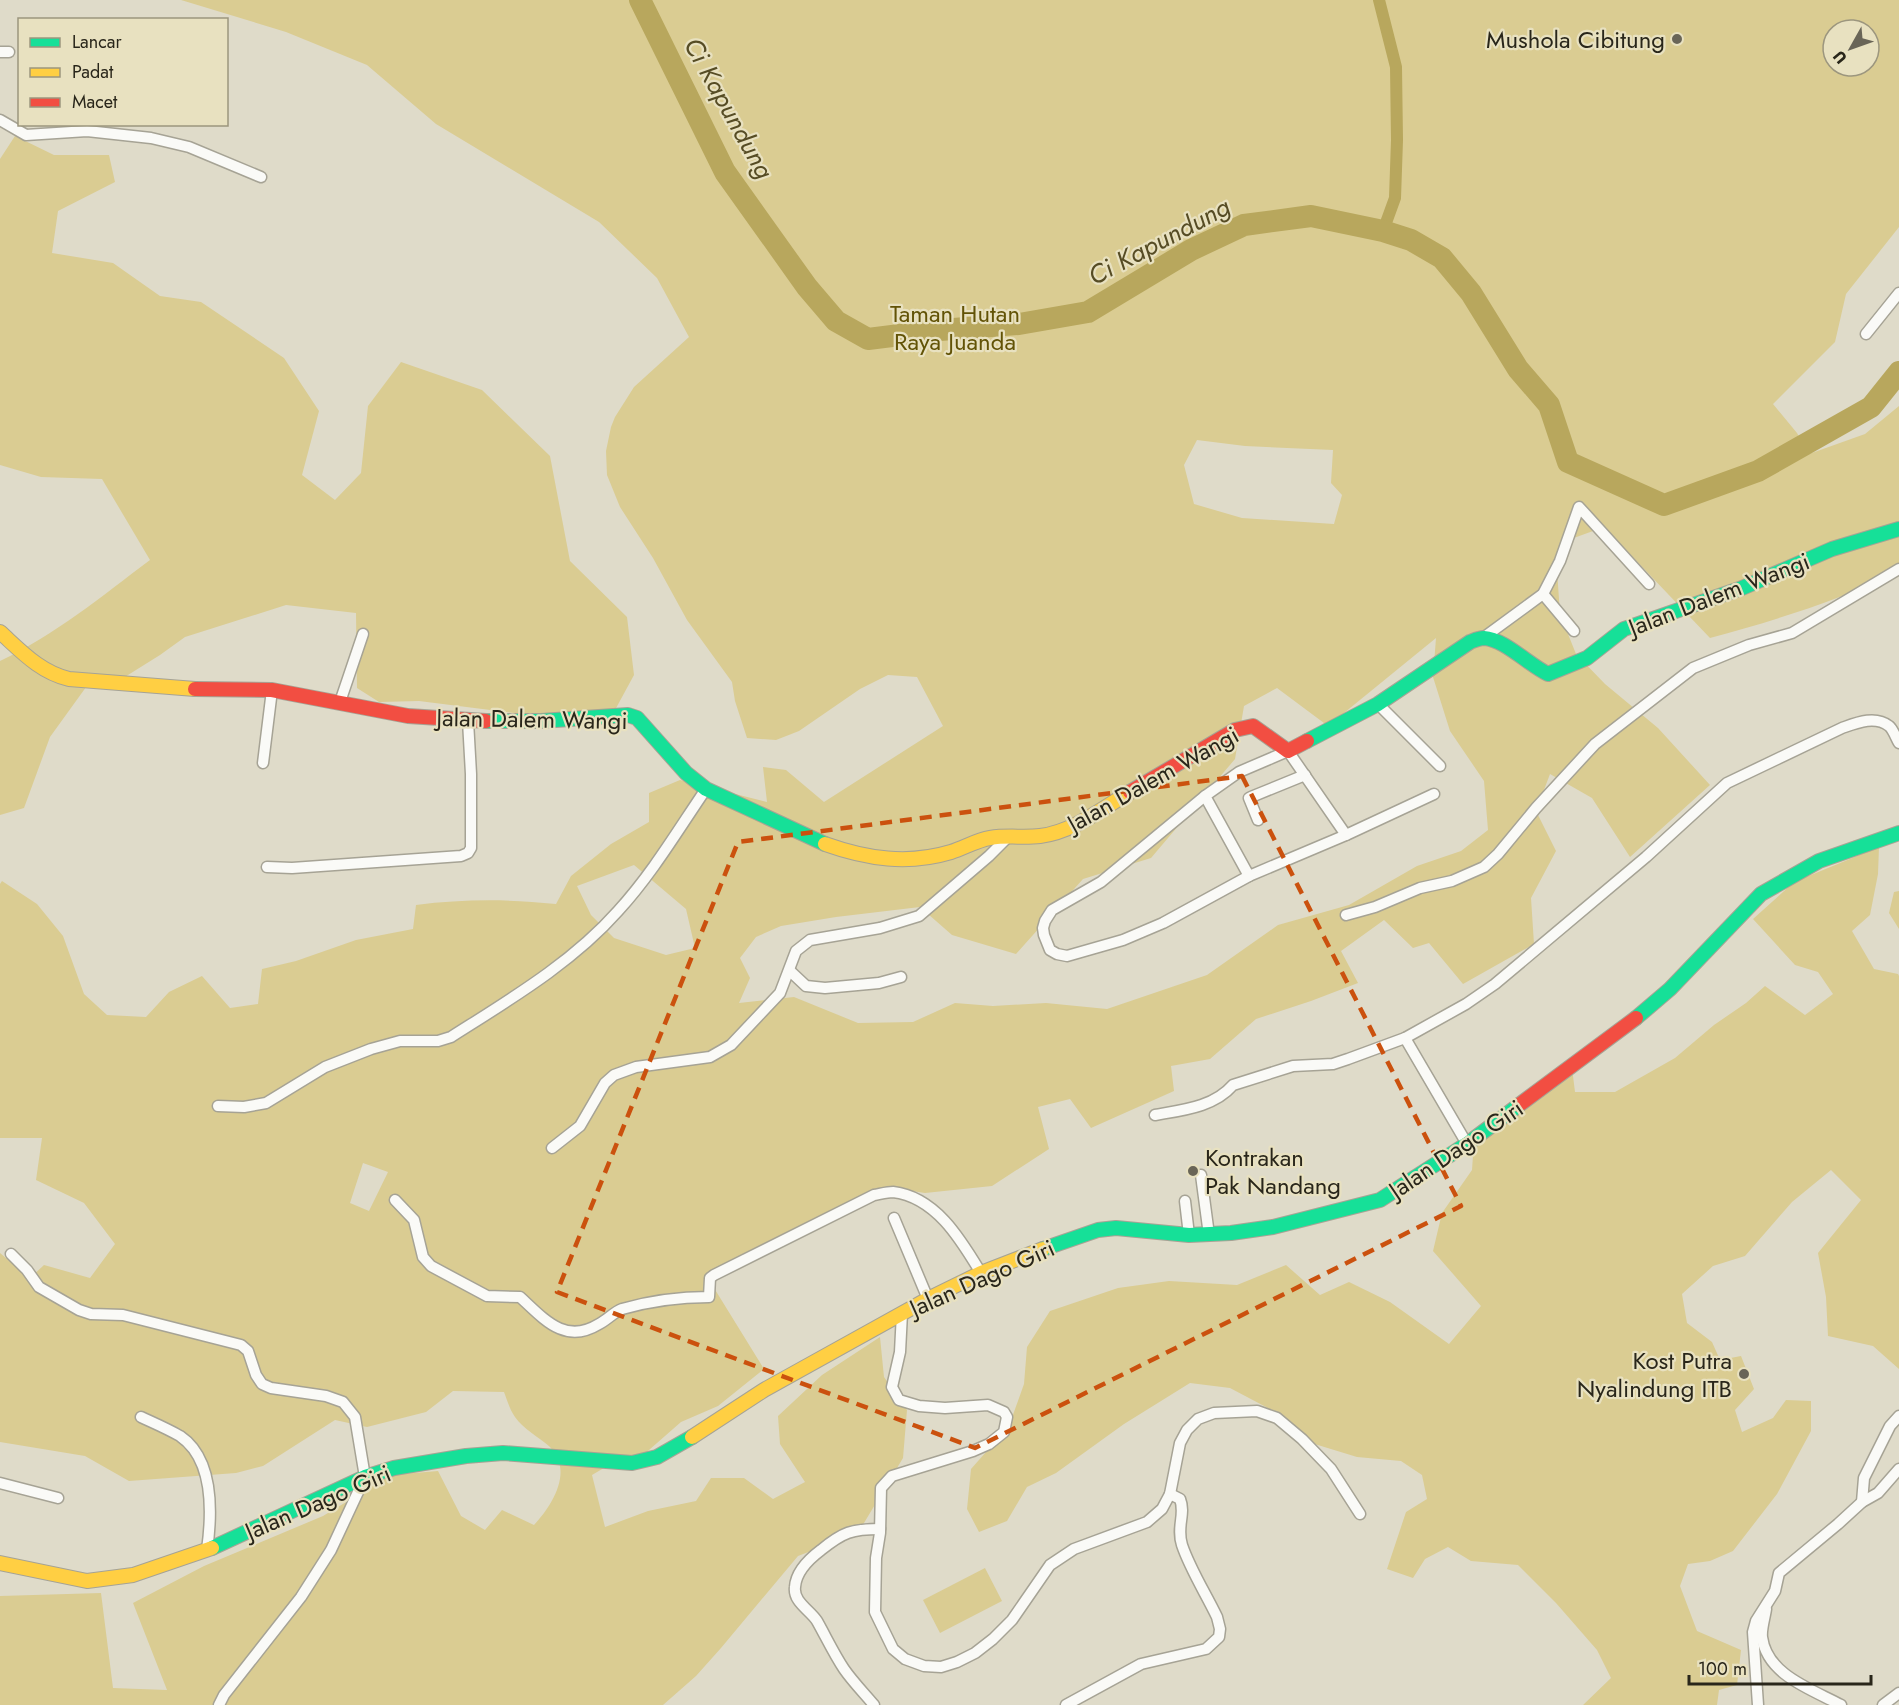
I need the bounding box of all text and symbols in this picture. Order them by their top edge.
legend [18,18,228,126]
north arrow [1821,18,1881,78]
place label: Mushola Cibitung [1486,22,1665,57]
text: Lancar [72,29,122,55]
water label: Ci Kapundung [674,30,784,186]
marker: Mushola Cibitung [1670,32,1684,46]
text: U [1827,46,1852,69]
text: Padat [72,59,114,85]
text: Macet [72,89,118,115]
water label: Ci Kapundung [1081,188,1237,294]
park label: Taman Hutan Raya Juanda [890,296,1020,359]
street label: Jalan Dalem Wangi [1621,543,1815,646]
street label: Jalan Dalem Wangi [433,700,628,738]
street label: Jalan Dalem Wangi [1058,717,1245,842]
street label: Jalan Dago Giri [1379,1091,1530,1209]
place label: Kontrakan Pak Nandang [1205,1140,1341,1203]
marker: Kontrakan Pak Nandang [1186,1164,1200,1178]
street label: Jalan Dago Giri [901,1230,1060,1327]
place label: Kost Putra Nyalindung ITB [1577,1343,1732,1406]
marker: Kost Putra Nyalindung ITB [1737,1367,1751,1381]
street label: Jalan Dago Giri [237,1456,396,1550]
scale bar [1689,1648,1870,1686]
text: 100 m [1698,1656,1747,1682]

